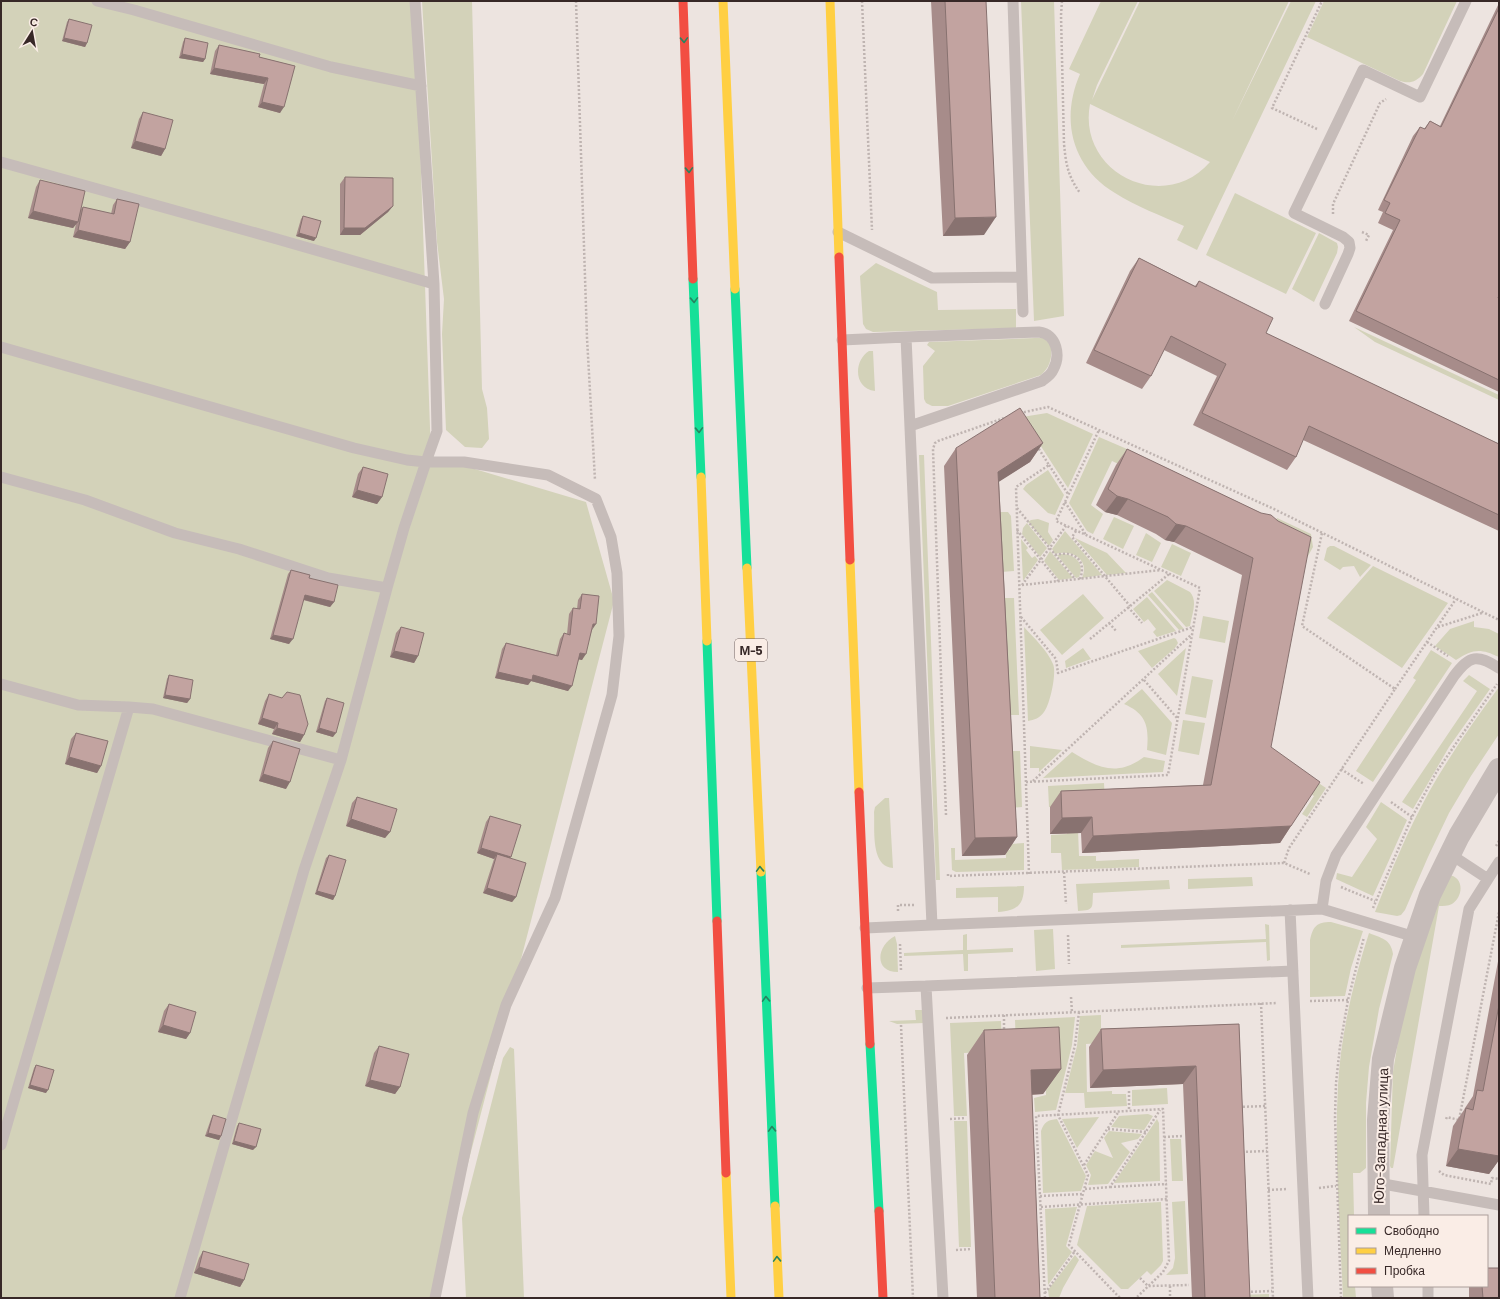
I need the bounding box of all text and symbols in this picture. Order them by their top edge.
north arrow [12,12,52,52]
text: С [29,15,39,29]
one-way arrow [680,37,689,43]
one-way arrow [685,167,693,173]
one-way arrow [690,297,698,303]
one-way arrow [695,427,703,433]
road number: М-5 [735,639,767,661]
one-way arrow [756,866,765,872]
one-way arrow [762,996,770,1002]
street label: Юго-Западная улица [1370,1067,1391,1204]
one-way arrow [767,1126,776,1132]
legend [1348,1215,1488,1287]
text: Свободно [1384,1223,1439,1238]
text: Медленно [1384,1243,1441,1258]
one-way arrow [773,1256,782,1262]
text: Пробка [1384,1263,1425,1278]

